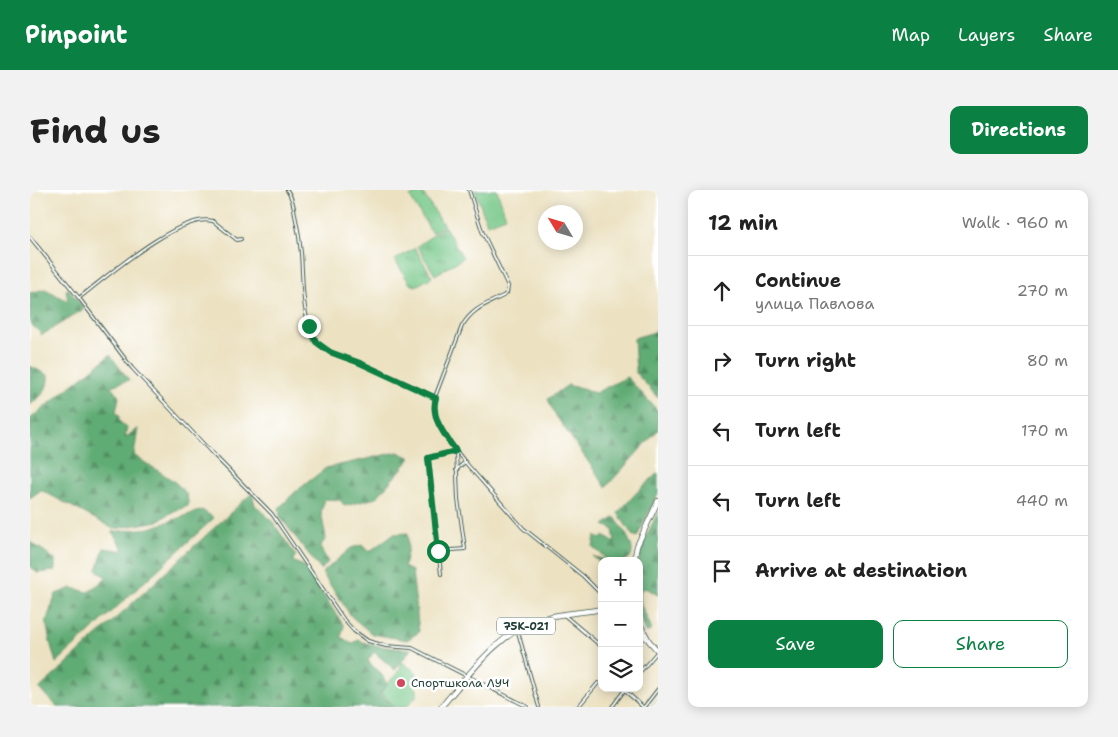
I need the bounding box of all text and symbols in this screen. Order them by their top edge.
text: Pinpoint [25,19,127,51]
text: Map [892,23,930,47]
text: Layers [958,23,1015,47]
text: Share [1043,23,1093,47]
button: Directions [950,106,1088,154]
text: Find us [30,107,161,154]
north arrow [538,205,583,250]
text: 12 min [708,209,778,237]
text: Walk · 960 m [962,212,1068,233]
text: Continue [755,268,841,293]
icon: ahead [708,277,736,305]
text: 270 m [1017,280,1068,301]
text: улица Павлова [755,293,875,314]
route end [298,315,321,338]
icon: right [708,347,736,375]
text: Turn right [755,348,856,373]
text: 80 m [1027,350,1068,371]
icon: left [708,417,736,445]
text: Turn left [755,418,841,443]
text: 170 m [1021,420,1068,441]
icon: left [708,487,736,515]
text: Turn left [755,488,841,513]
text: 440 m [1016,490,1068,511]
route start [427,540,450,563]
map controls [598,557,643,692]
button: + [598,557,643,602]
icon: arrive [708,557,736,585]
text: Arrive at destination [755,558,967,583]
button: − [598,602,643,647]
road number: 75К-021 [497,618,555,634]
button: Save [708,620,883,668]
button: Share [893,620,1068,668]
button: layers [598,647,643,692]
place label: Спортшкола ЛУЧ [411,675,510,691]
marker: Спортшкола ЛУЧ [395,677,407,689]

